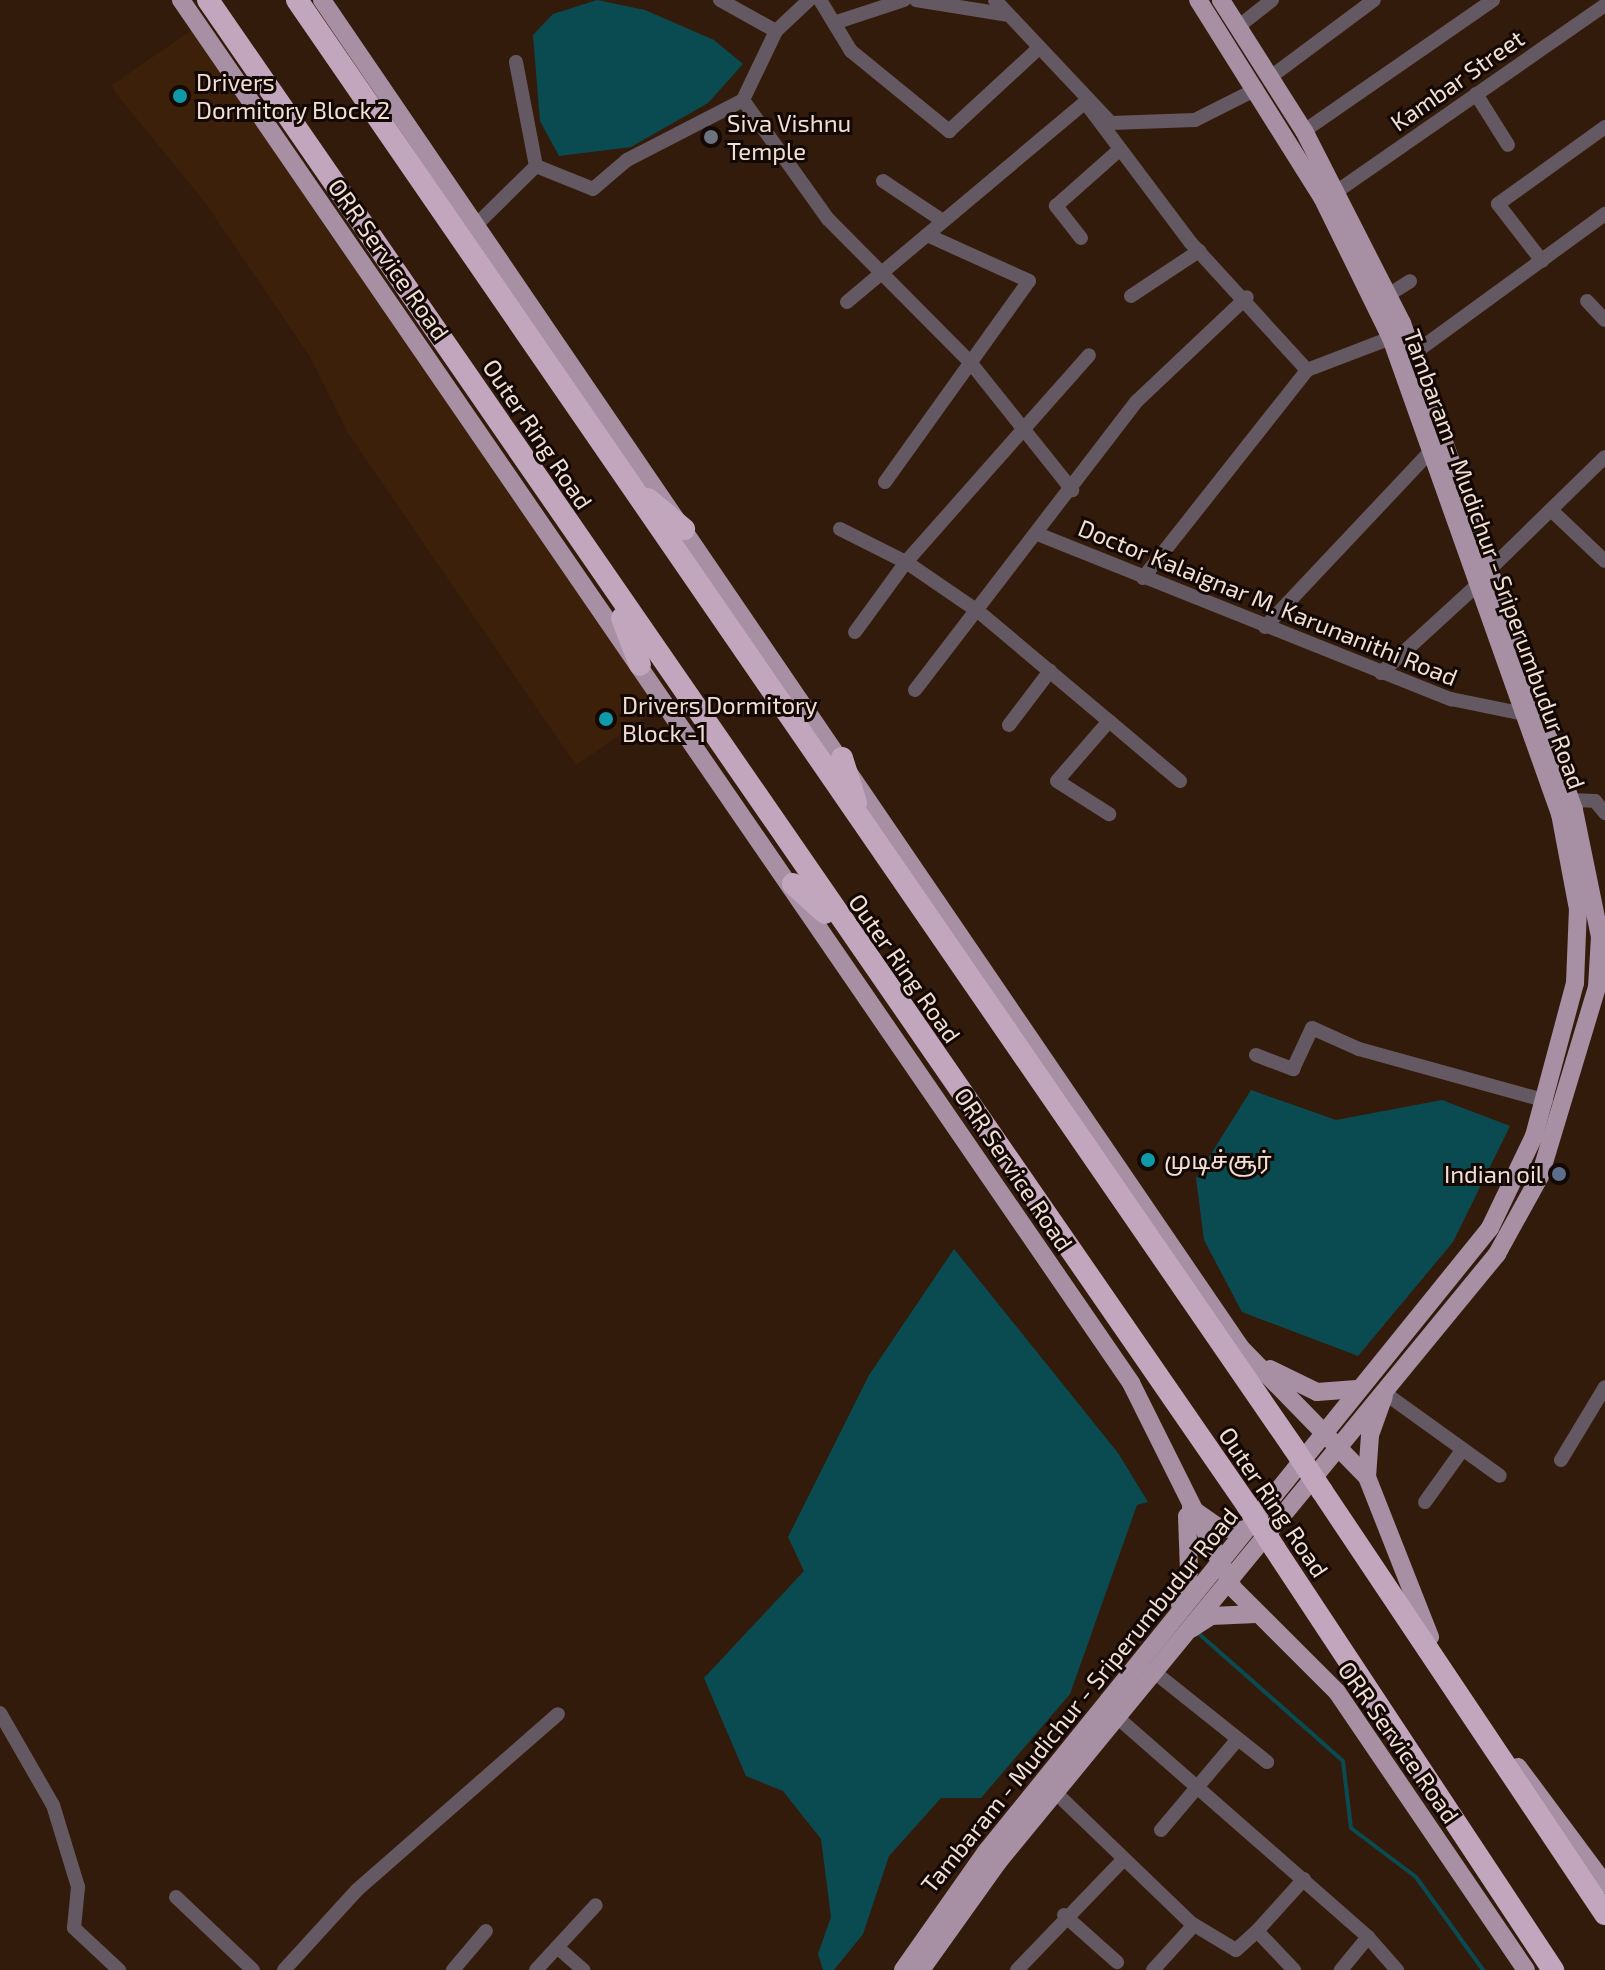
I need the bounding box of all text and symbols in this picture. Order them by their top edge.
street label: Kambar Street [1384,23,1530,137]
place label: Drivers Dormitory Block 2 [196,68,391,124]
marker: Drivers Dormitory Block 2 [171,87,189,105]
place label: Siva Vishnu Temple [727,109,852,165]
marker: Siva Vishnu Temple [702,128,720,146]
street label: ORR Service Road [322,173,456,345]
street label: Tambaram - Mudichur - Sriperumbudur Road [1398,325,1592,793]
street label: Outer Ring Road [477,353,599,515]
street label: Doctor Kalaignar M. Karunanithi Road [1074,512,1462,692]
place label: Drivers Dormitory Block -1 [622,691,817,747]
marker: Drivers Dormitory Block -1 [597,710,615,728]
street label: Outer Ring Road [843,888,967,1048]
street label: ORR Service Road [949,1082,1079,1256]
place label: முடிச்சூர் [1164,1146,1272,1174]
marker: முடிச்சூர் [1139,1151,1157,1169]
place label: Indian oil [1444,1160,1543,1188]
marker: Indian oil [1550,1165,1568,1183]
street label: Outer Ring Road [1213,1421,1335,1583]
street label: Tambaram - Mudichur - Sriperumbudur Road [914,1501,1244,1899]
street label: ORR Service Road [1332,1656,1466,1828]

